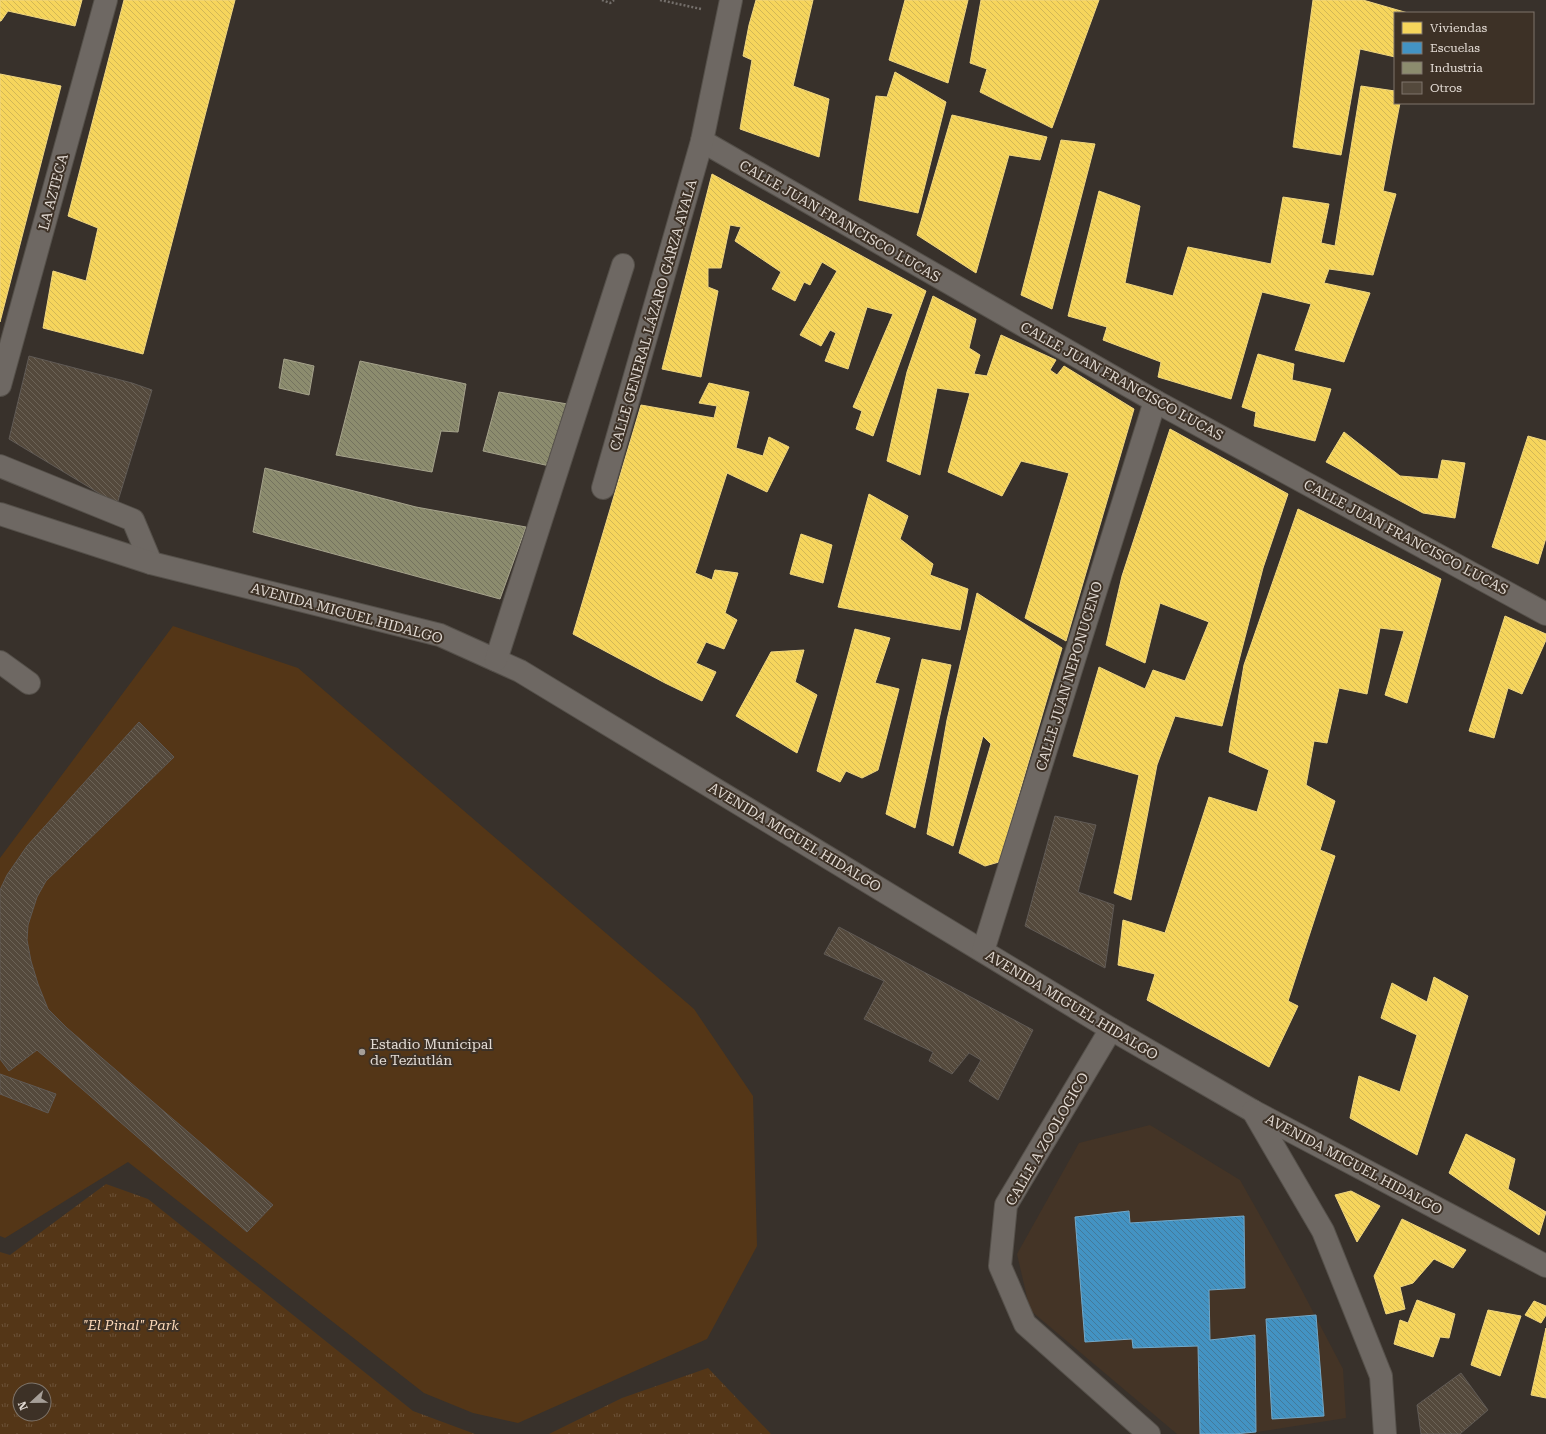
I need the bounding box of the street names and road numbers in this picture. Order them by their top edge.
street label: LA AZTECA [35,152,71,232]
street label: CALLE JUAN FRANCISCO LUCAS [737,157,943,285]
street label: CALLE GENERAL LÁZARO GARZA AYALA [607,177,700,452]
street label: CALLE JUAN FRANCISCO LUCAS [1018,318,1226,444]
street label: CALLE JUAN FRANCISCO LUCAS [1301,476,1511,598]
street label: CALLE JUAN NEPONUCENO [1033,579,1105,773]
street label: AVENIDA MIGUEL HIDALGO [249,580,445,646]
street label: AVENIDA MIGUEL HIDALGO [706,779,884,895]
street label: AVENIDA MIGUEL HIDALGO [983,947,1161,1063]
street label: CALLE A ZOOLOGICO [1002,1070,1092,1208]
street label: AVENIDA MIGUEL HIDALGO [1263,1110,1445,1218]

